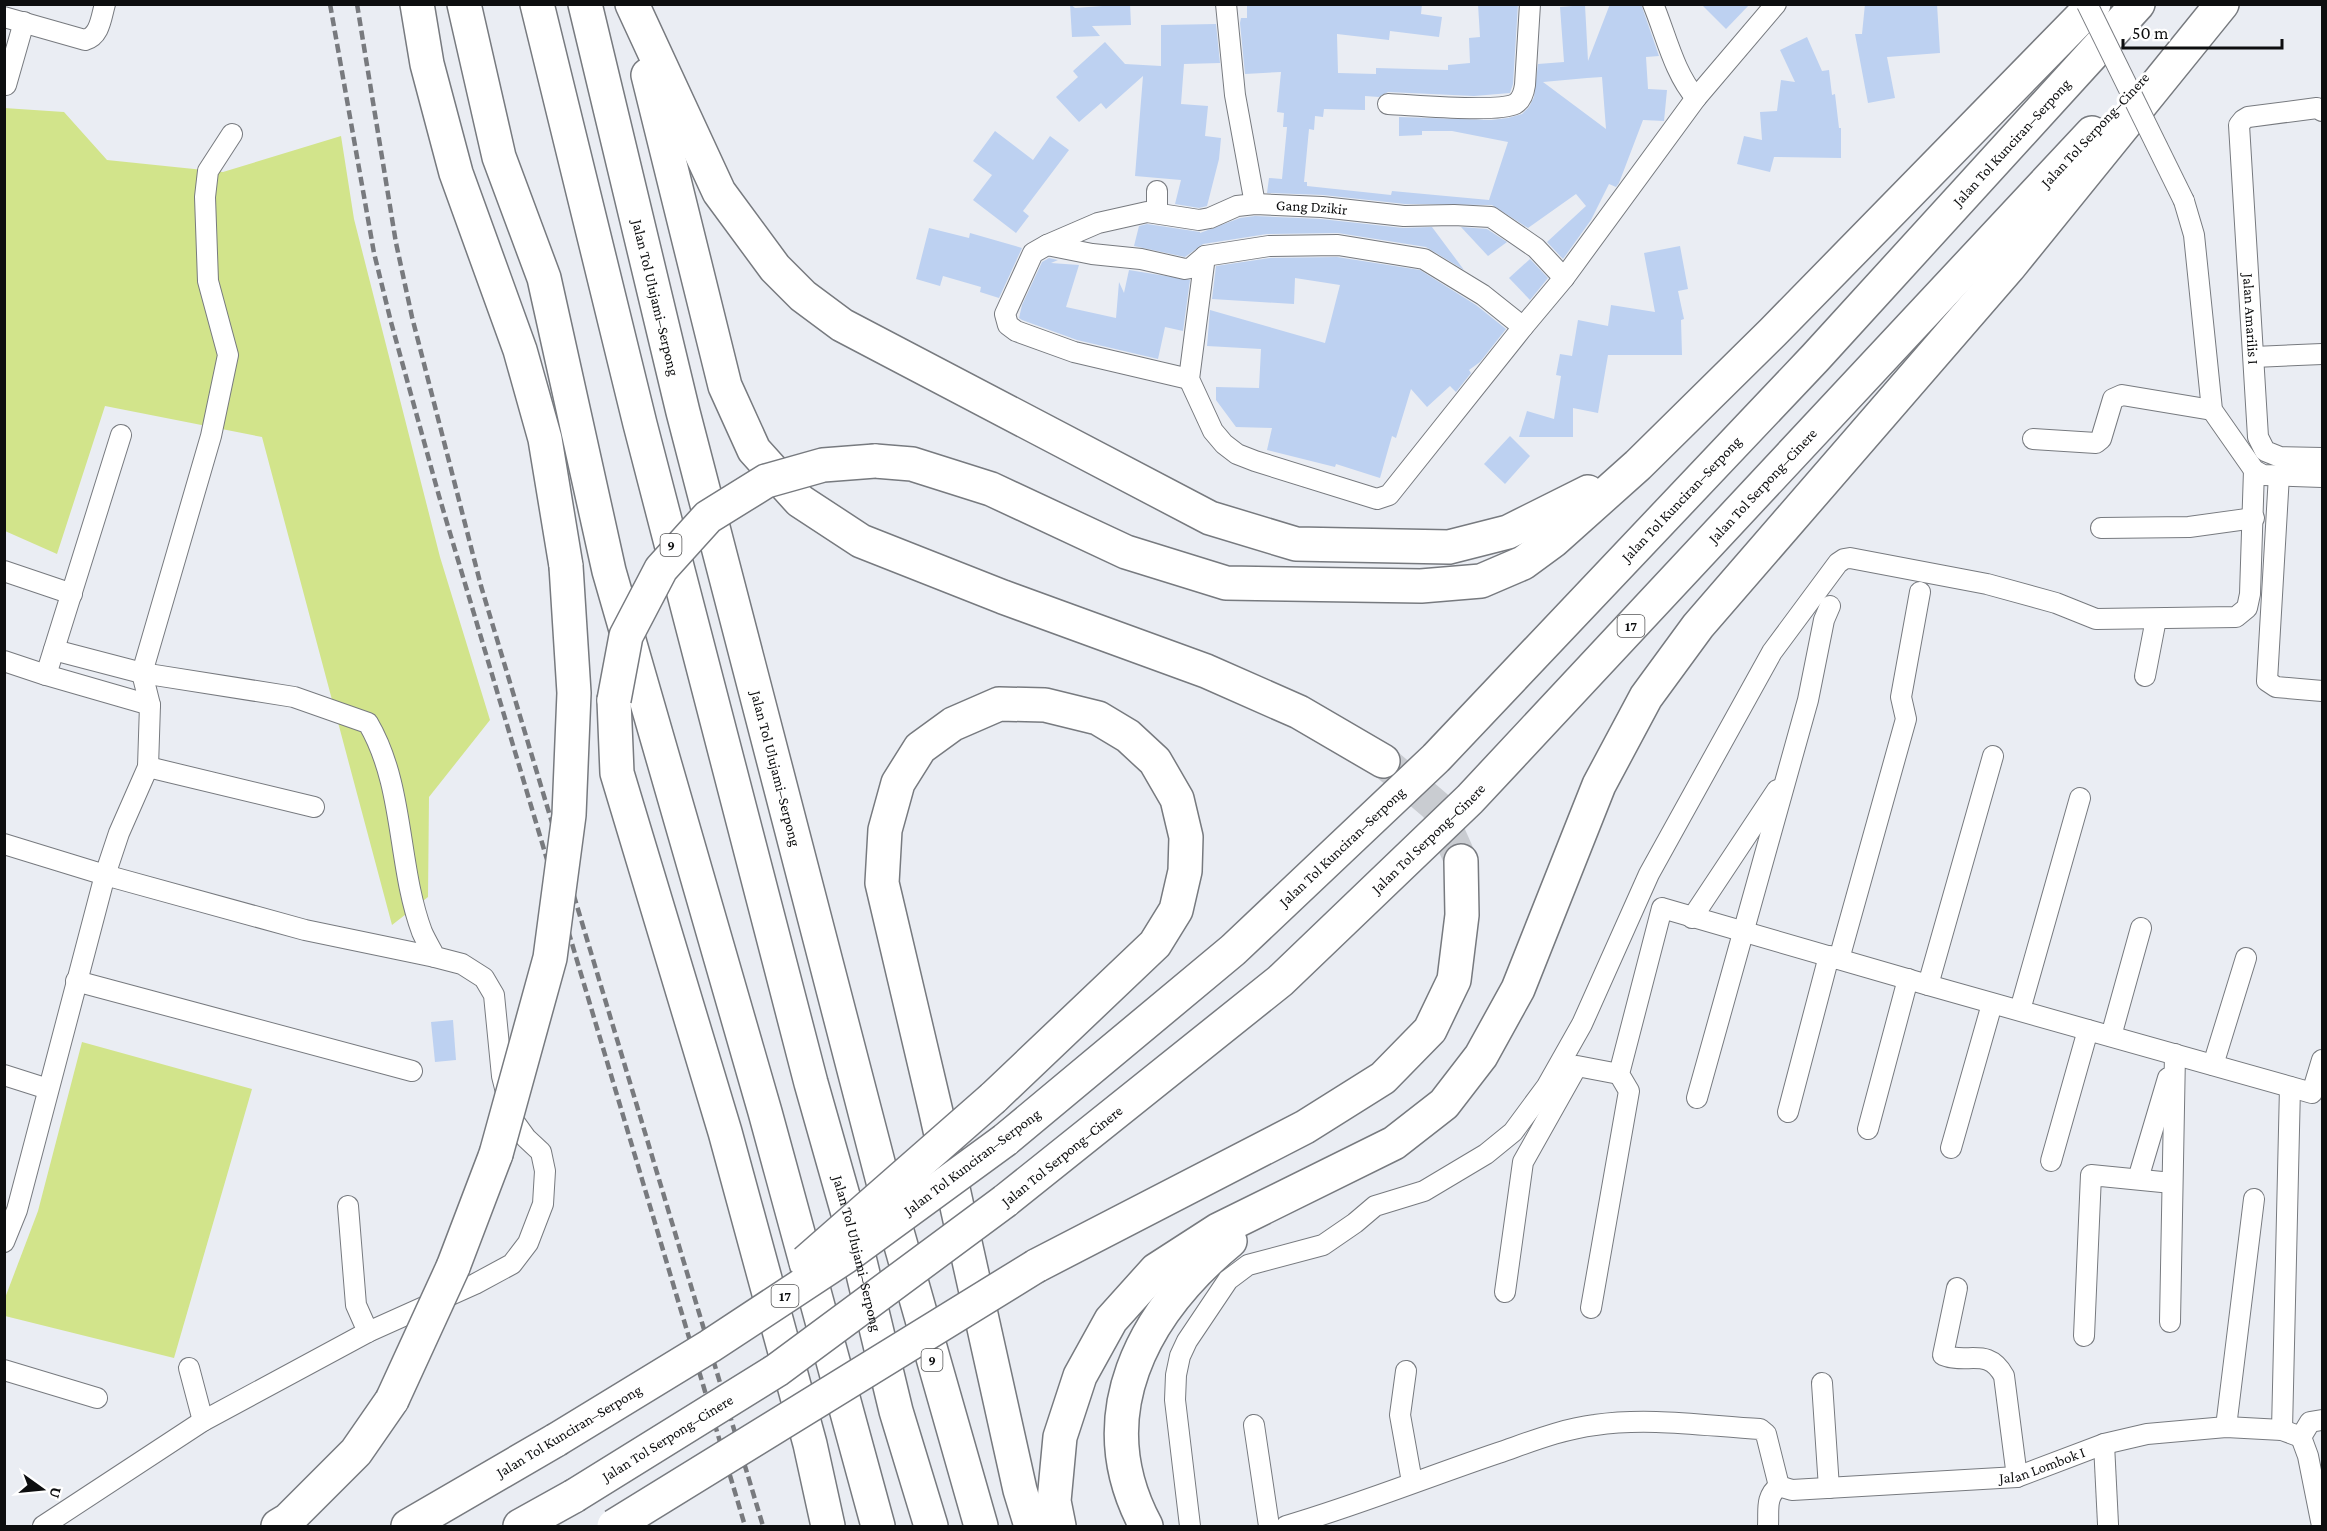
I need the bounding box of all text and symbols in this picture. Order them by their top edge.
scale bar [2123,12,2282,50]
text: 50 m [2132,23,2169,43]
street label: Jalan Tol Serpong–Cinere [2036,69,2153,193]
street label: Jalan Tol Kunciran–Serpong [1948,76,2074,212]
street label: Gang Dzikir [1276,197,1349,218]
street label: Jalan Tol Ulujami–Serpong [628,216,682,378]
street label: Jalan Amarilis I [2239,271,2262,365]
street label: Jalan Tol Serpong–Cinere [1704,425,1820,548]
street label: Jalan Tol Kunciran–Serpong [1617,433,1745,567]
road number: 9 [660,534,682,556]
road number: 17 [1618,615,1644,637]
street label: Jalan Tol Ulujami–Serpong [746,687,804,848]
street label: Jalan Tol Serpong–Cinere [1367,780,1489,899]
street label: Jalan Tol Kunciran–Serpong [1275,784,1409,912]
street label: Jalan Tol Serpong–Cinere [997,1102,1127,1212]
street label: Jalan Tol Kunciran–Serpong [899,1106,1044,1220]
street label: Jalan Tol Ulujami–Serpong [828,1172,885,1333]
road number: 17 [772,1285,798,1307]
road number: 9 [922,1349,942,1371]
street label: Jalan Tol Kunciran–Serpong [492,1381,645,1483]
street label: Jalan Tol Serpong–Cinere [597,1391,736,1487]
street label: Jalan Lombok I [1997,1444,2087,1487]
north arrow [12,1459,72,1519]
text: U [46,1485,66,1500]

